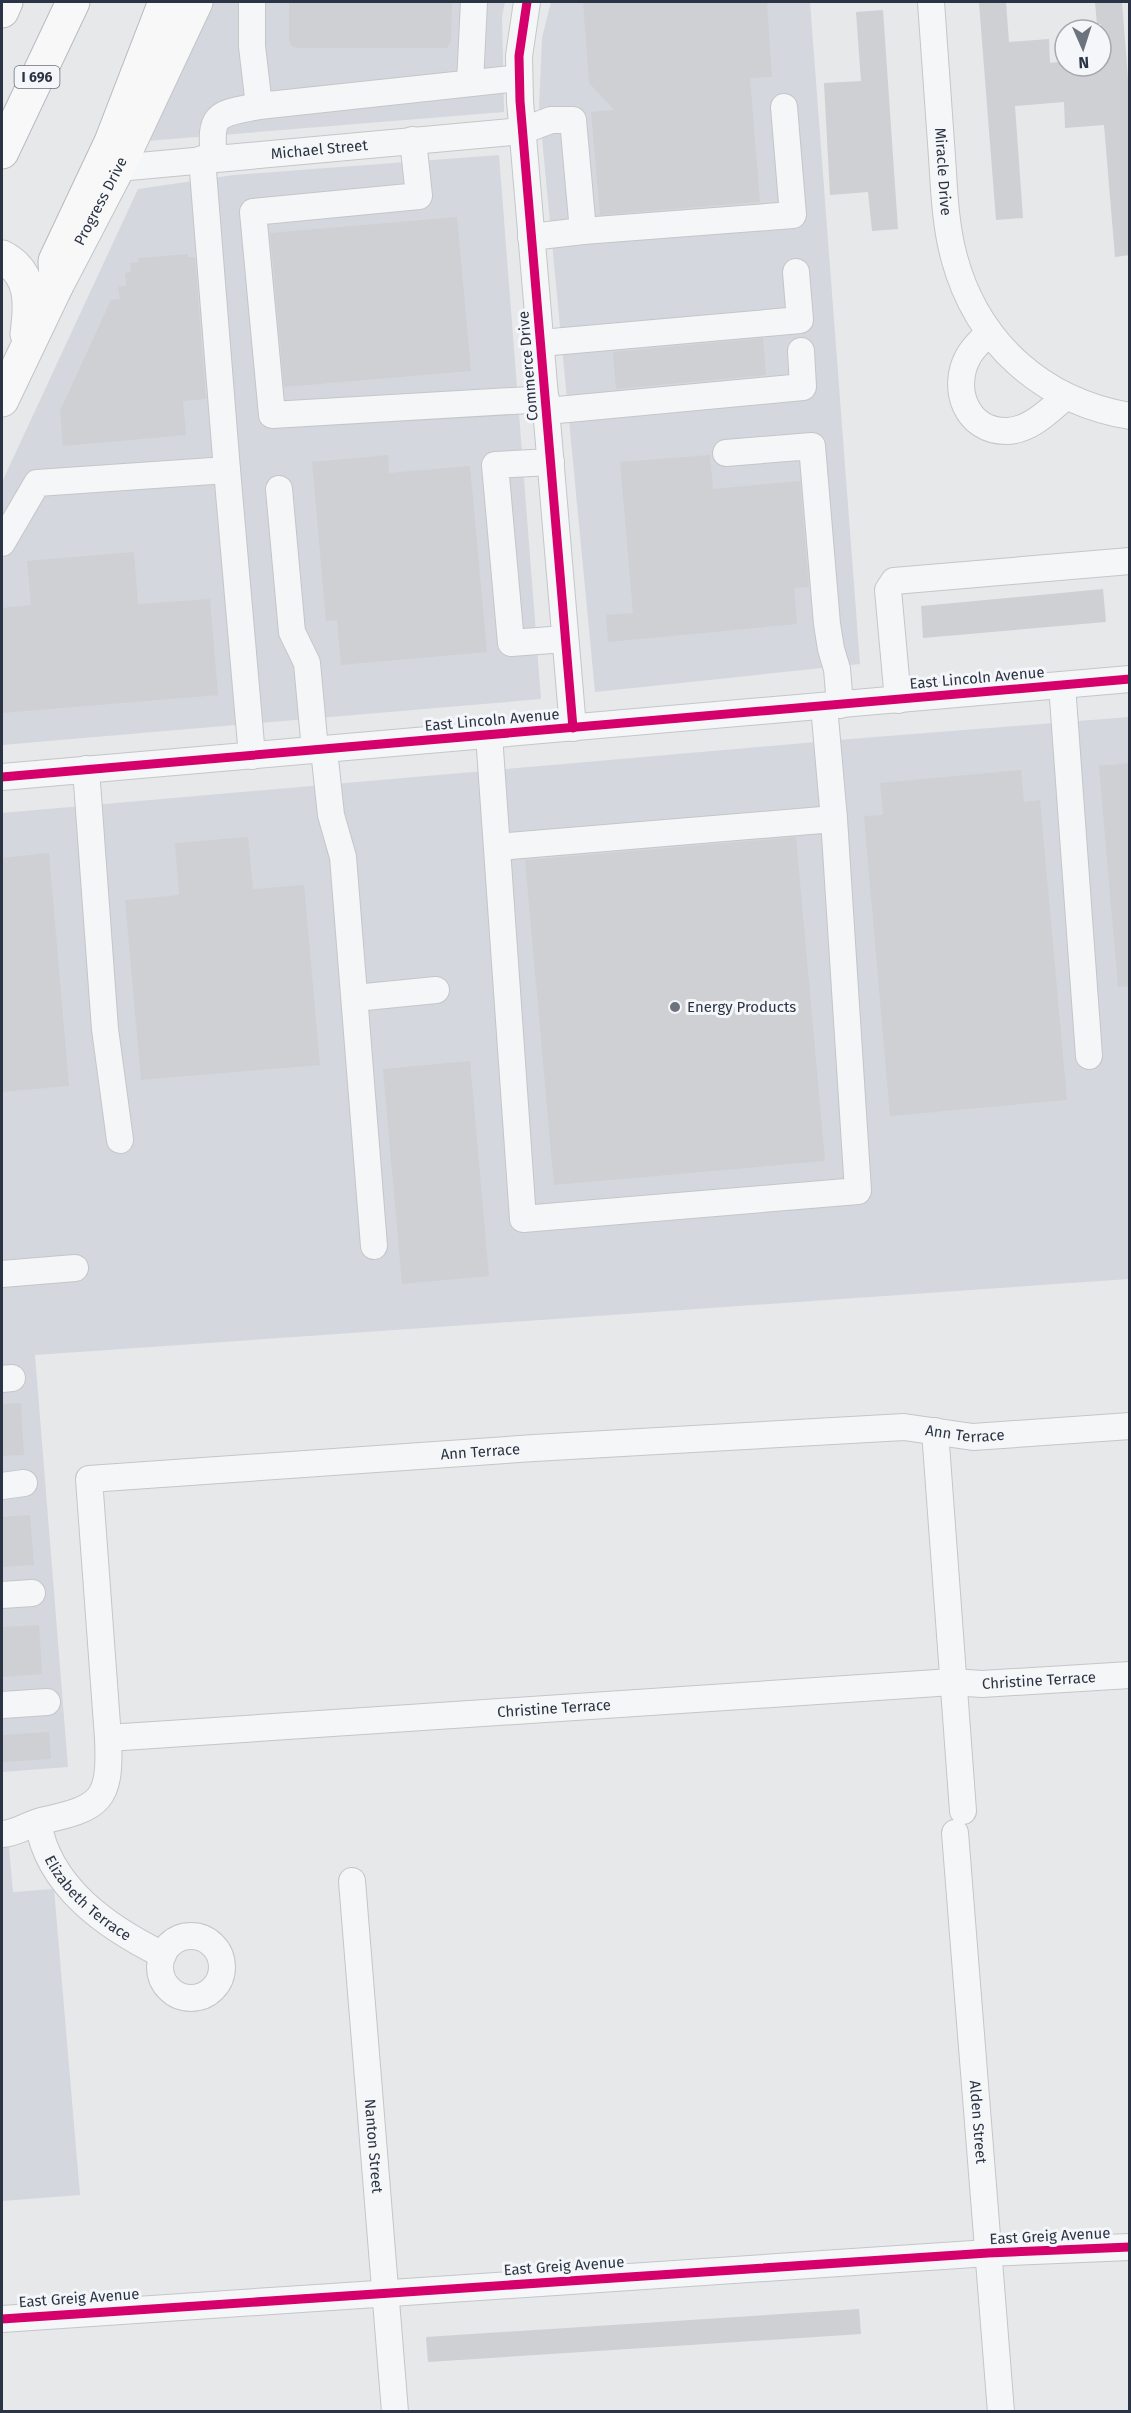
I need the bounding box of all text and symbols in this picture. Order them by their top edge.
north arrow [1053,18,1113,78]
text: N [1078,53,1090,72]
road number: I 696 [15,66,60,88]
street label: Miracle Drive [931,127,955,217]
street label: Michael Street [270,136,369,163]
street label: Progress Drive [70,154,131,248]
street label: Commerce Drive [514,310,542,422]
street label: East Lincoln Avenue [909,663,1045,693]
street label: East Lincoln Avenue [424,705,560,735]
place label: Energy Products [687,998,796,1016]
marker: Energy Products [668,1000,682,1014]
street label: Ann Terrace [924,1421,1005,1446]
street label: Ann Terrace [440,1440,521,1463]
street label: Christine Terrace [981,1668,1096,1693]
street label: Christine Terrace [496,1696,612,1721]
street label: Elizabeth Terrace [41,1852,134,1945]
street label: Alden Street [966,2080,990,2165]
street label: Nanton Street [361,2098,386,2195]
street label: East Greig Avenue [989,2224,1111,2248]
street label: East Greig Avenue [503,2253,625,2279]
street label: East Greig Avenue [18,2285,140,2311]

